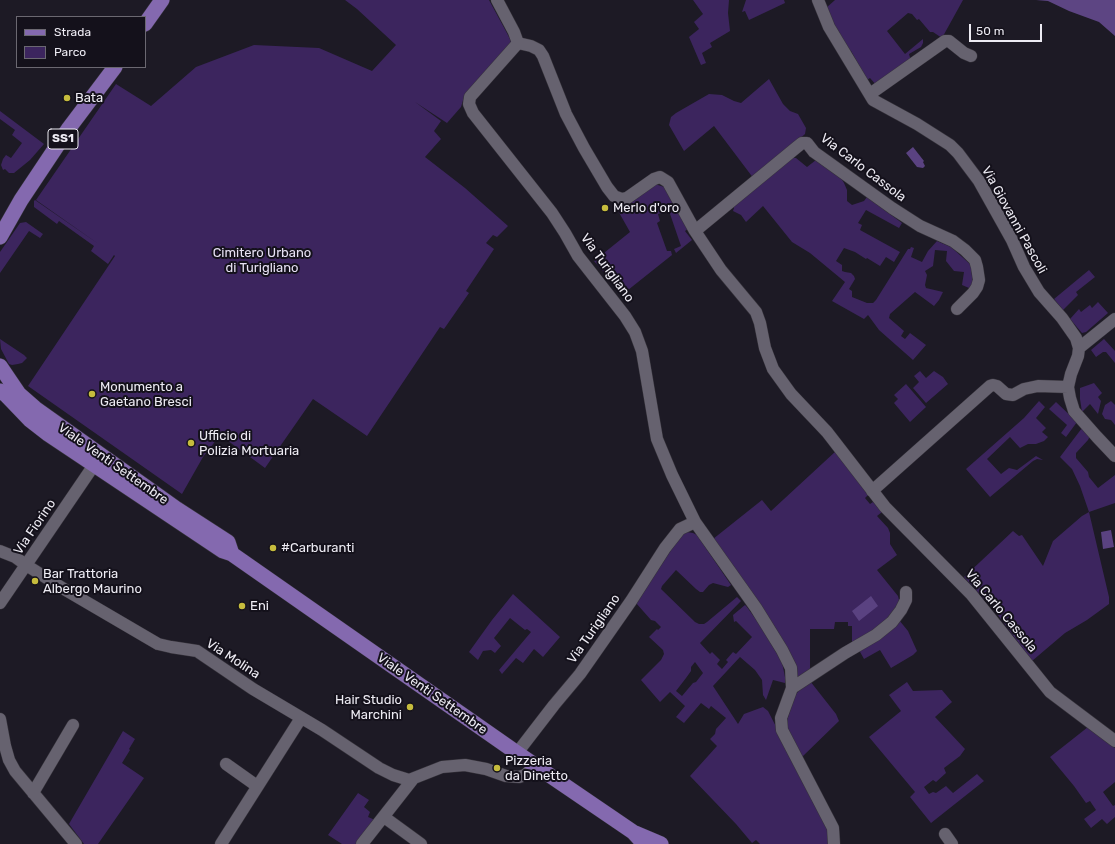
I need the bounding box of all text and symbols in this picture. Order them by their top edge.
legend [16,16,146,68]
scale bar [971,16,1044,42]
text: 50 m [976,24,1004,38]
text: Strada [54,25,91,39]
text: Parco [54,45,86,59]
place label: Bata [75,90,103,106]
marker: Bata [62,93,72,103]
road number: SS1 [48,129,78,149]
street label: Via Carlo Cassola [817,131,909,205]
street label: Via Giovanni Pascoli [978,164,1050,276]
place label: Merlo d'oro [613,200,679,216]
marker: Merlo d'oro [600,203,610,213]
street label: Via Turigliano [577,231,637,305]
park label: Cimitero Urbano di Turigliano [213,245,311,276]
place label: Monumento a Gaetano Bresci [100,379,192,410]
marker: Monumento a Gaetano Bresci [87,389,97,399]
street label: Viale Venti Settembre [55,420,171,508]
place label: Ufficio di Polizia Mortuaria [199,428,299,459]
marker: Ufficio di Polizia Mortuaria [186,438,196,448]
street label: Via Fiorino [11,496,59,558]
place label: #Carburanti [281,540,354,556]
marker: #Carburanti [268,543,278,553]
place label: Bar Trattoria Albergo Maurino [43,566,142,597]
street label: Via Carlo Cassola [962,566,1040,656]
marker: Bar Trattoria Albergo Maurino [30,576,40,586]
street label: Via Turigliano [564,591,624,667]
place label: Eni [250,598,269,614]
marker: Eni [237,601,247,611]
street label: Via Molina [203,636,263,682]
street label: Viale Venti Settembre [374,650,490,738]
place label: Hair Studio Marchini [335,692,402,723]
marker: Hair Studio Marchini [405,702,415,712]
place label: Pizzeria da Dinetto [505,753,568,784]
marker: Pizzeria da Dinetto [492,763,502,773]

